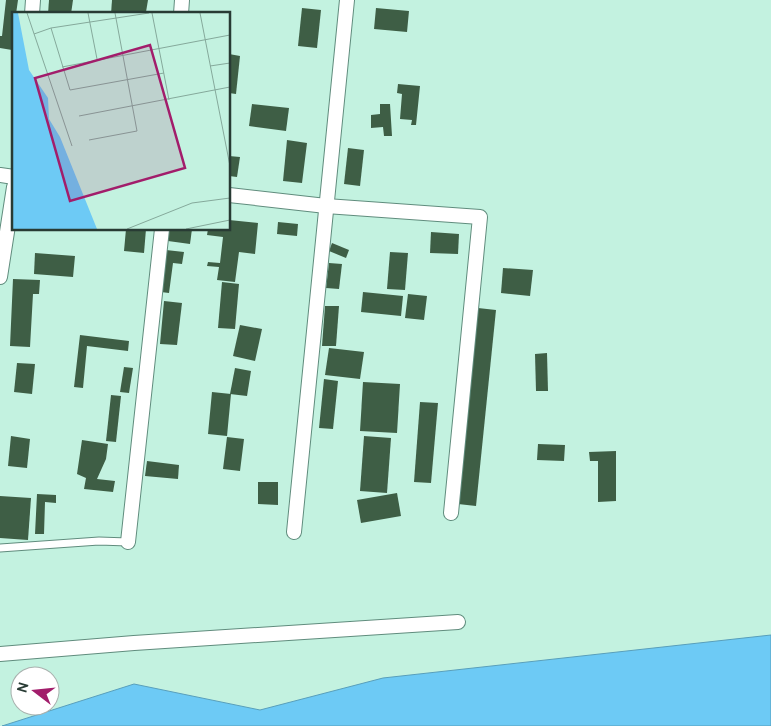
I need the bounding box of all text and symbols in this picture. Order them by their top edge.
inset map [12,12,230,230]
north arrow [10,666,60,716]
text: N [12,680,33,695]

